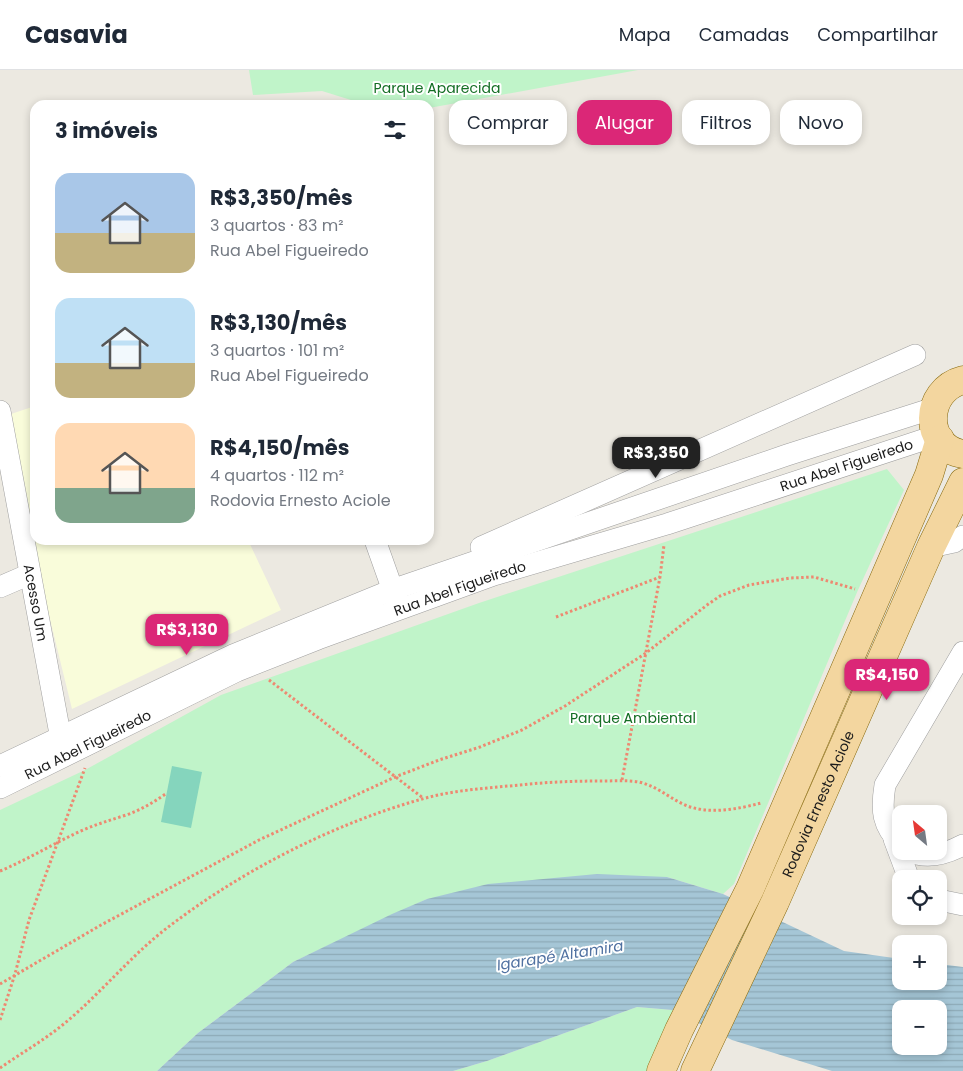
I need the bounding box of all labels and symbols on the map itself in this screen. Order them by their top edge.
park label: Parque Aparecida [374,78,500,98]
street label: Rua Abel Figueiredo [777,434,916,496]
pin: R$3,350 [610,436,702,479]
street label: Rua Abel Figueiredo [391,556,528,621]
street label: Acesso Um [19,563,53,643]
pin: R$3,130 [141,614,233,656]
pin: R$4,150 [841,658,933,701]
street label: Rua Abel Figueiredo [21,705,155,784]
park label: Parque Ambiental [570,708,696,728]
street label: Rodovia Ernesto Aciole [777,727,859,880]
north arrow [892,805,948,860]
water label: Igarapé Altamira [495,935,625,975]

